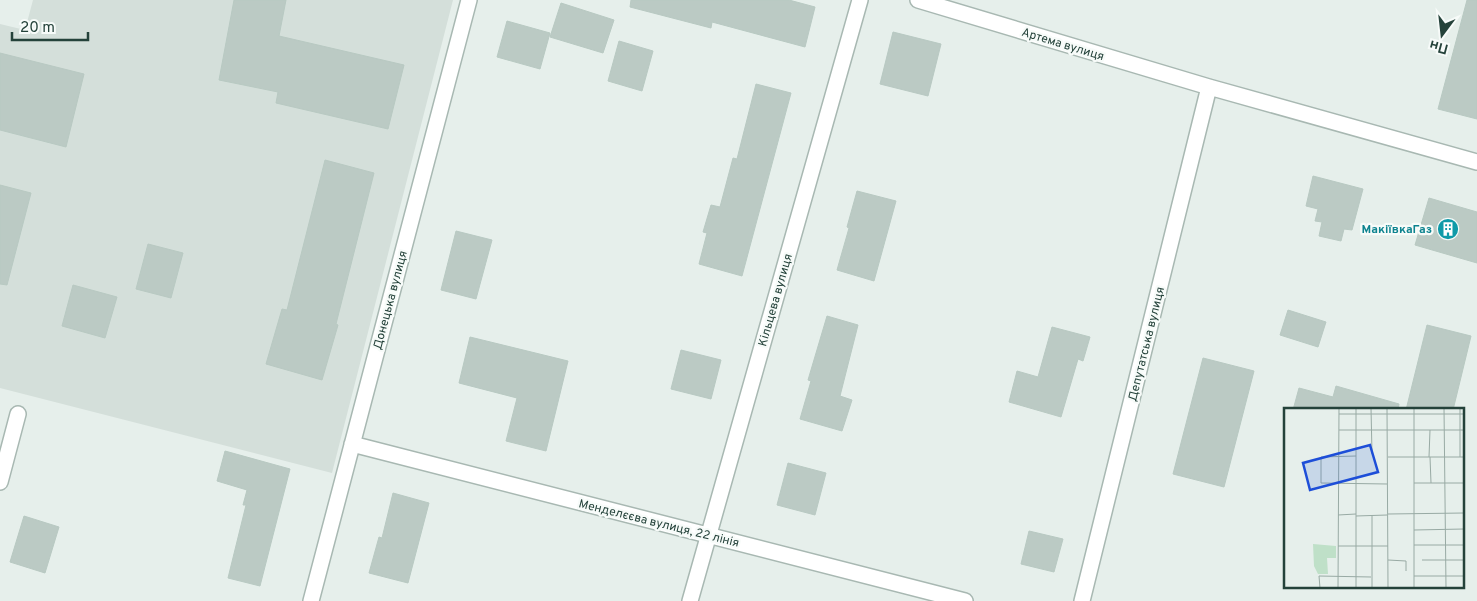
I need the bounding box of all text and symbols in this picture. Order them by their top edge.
scale bar [12,10,89,42]
north arrow [1417,10,1467,60]
text: 20 m [20,19,55,38]
street label: Артема вулиця [1019,25,1106,65]
text: Пн [1428,35,1450,57]
building icon: МакіївкаГаз [1436,217,1460,241]
place label: МакіївкаГаз [1361,222,1432,238]
street label: Донецька вулиця [370,249,412,352]
street label: Кільцева вулиця [755,252,797,349]
street label: Депутатська вулиця [1125,285,1169,403]
inset map [1284,408,1464,588]
street label: Менделєєва вулиця, 22 лінія [577,496,741,552]

